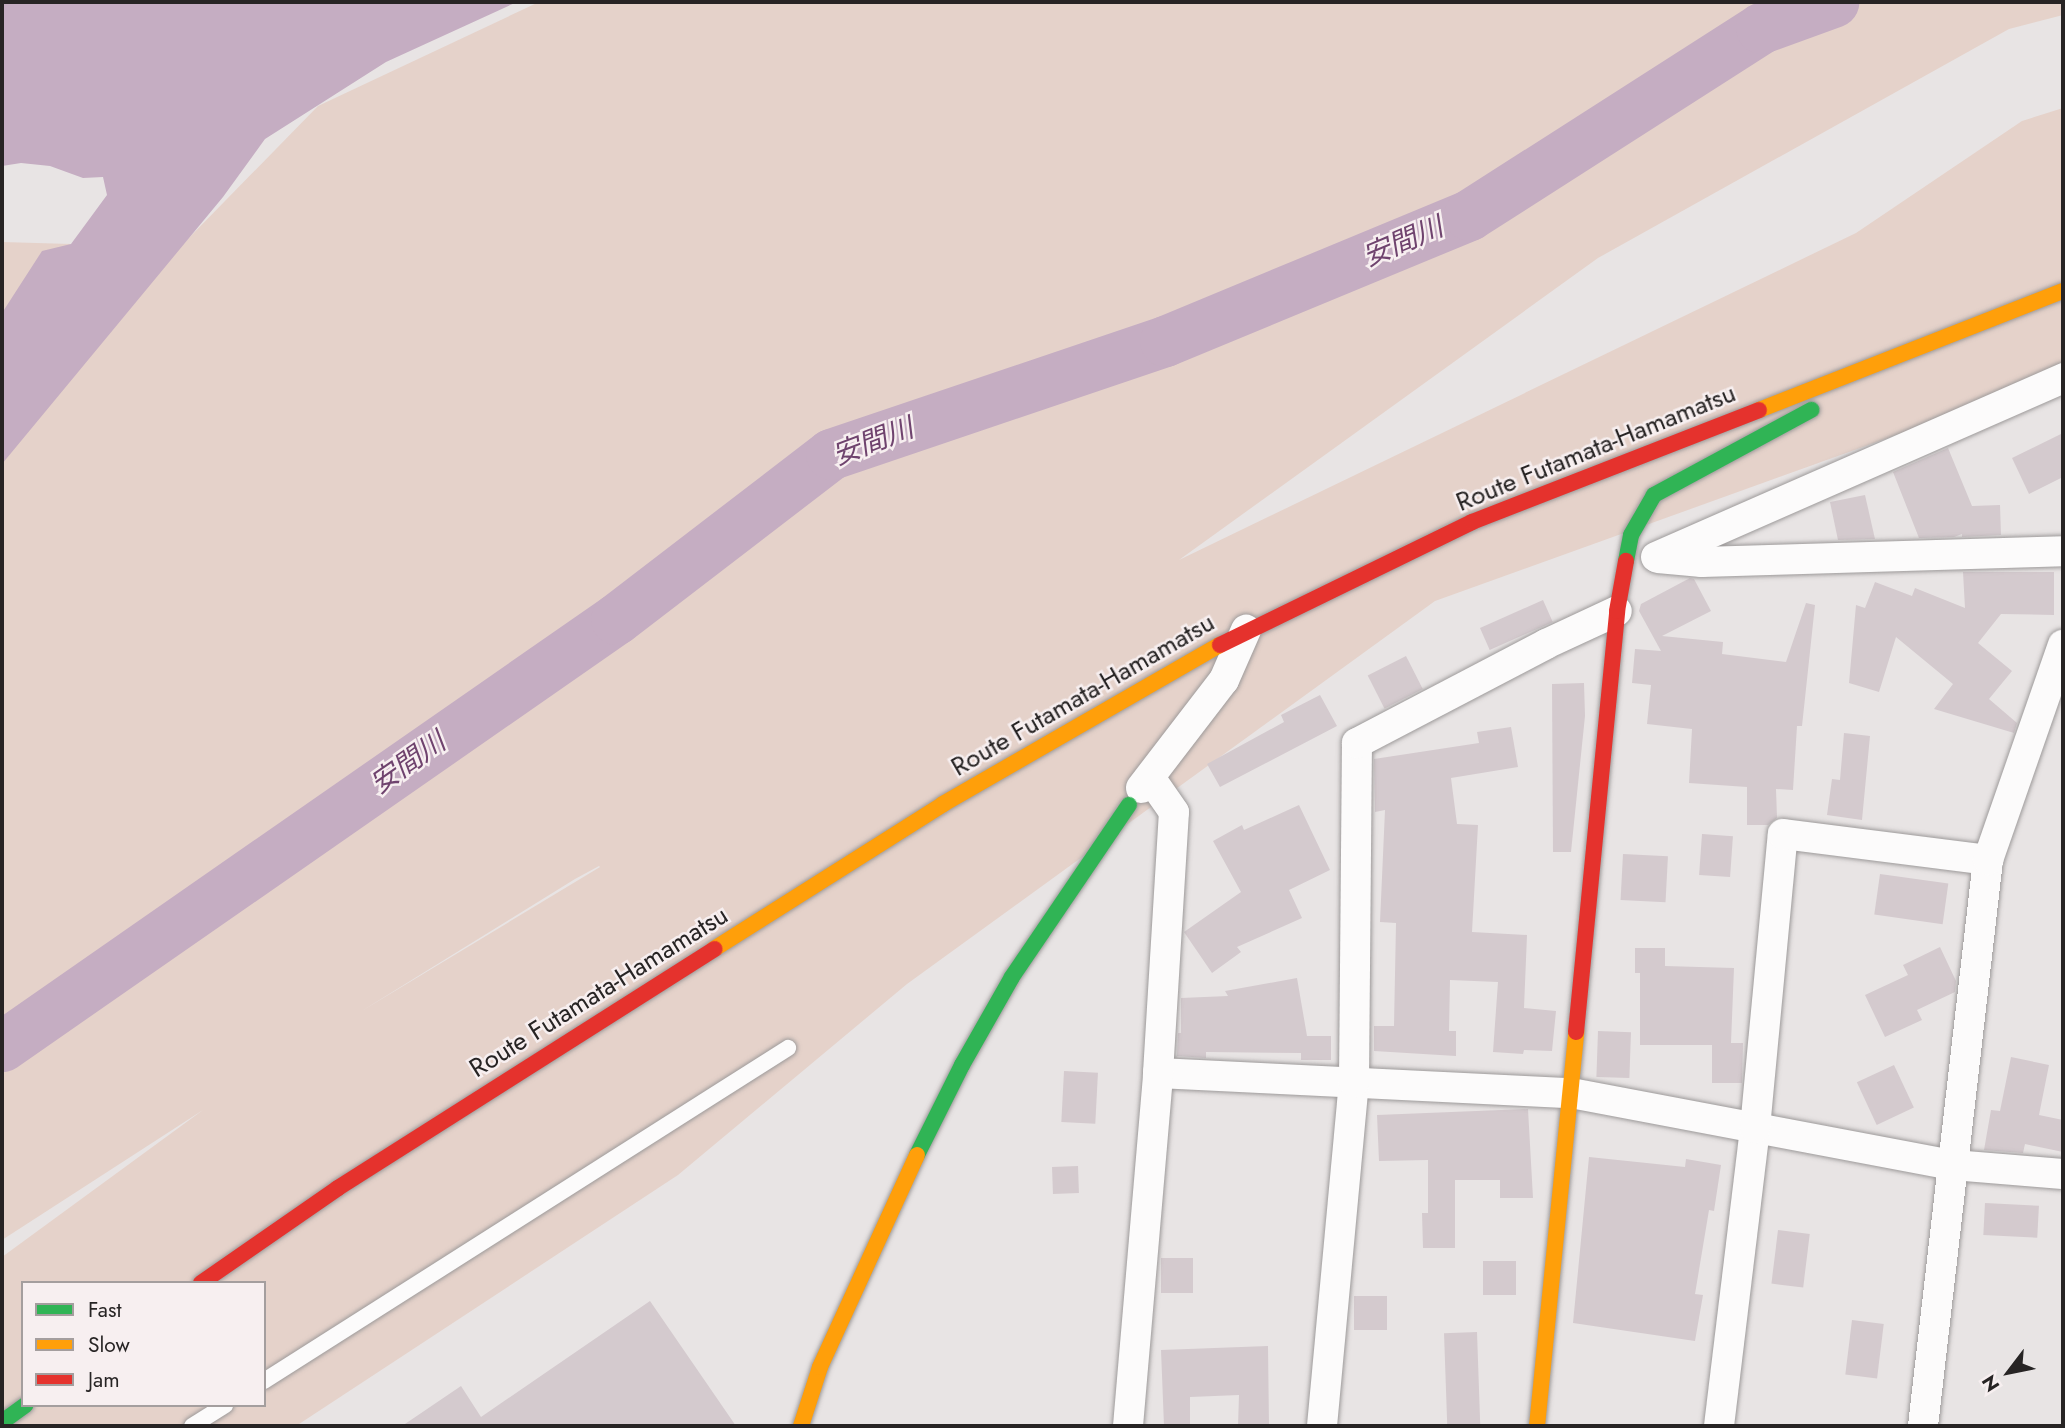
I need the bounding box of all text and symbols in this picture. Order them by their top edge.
water label: 安間川 [1358,210,1448,274]
street label: Route Futamata-Hamamatsu [1452,378,1740,518]
water label: 安間川 [828,411,918,473]
street label: Route Futamata-Hamamatsu [946,607,1220,783]
water label: 安間川 [364,725,452,801]
street label: Route Futamata-Hamamatsu [464,900,734,1084]
legend [21,1281,266,1407]
text: Fast [88,1295,121,1325]
text: Slow [88,1330,130,1360]
north arrow [1974,1337,2044,1407]
text: Jam [88,1365,120,1395]
text: N [1975,1370,2006,1397]

